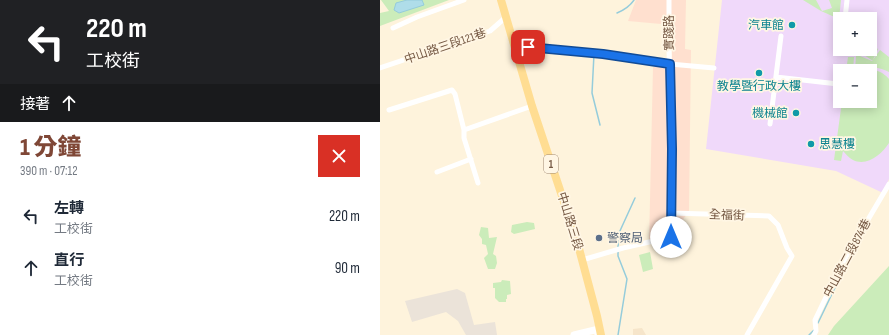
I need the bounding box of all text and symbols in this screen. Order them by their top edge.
text: 220 m [86,12,147,45]
map controls [833,12,877,108]
button: + [833,12,877,56]
street label: 實踐路 [662,15,677,51]
icon: left [20,16,72,68]
place label: 汽車館 [748,18,784,33]
marker: 汽車館 [787,20,797,30]
street label: 中山路三段121巷 [402,25,488,67]
pin [511,30,545,64]
icon: arrive [517,36,539,58]
text: 工校街 [86,51,140,72]
button: − [833,64,877,108]
marker: 教學暨行政大樓 [754,68,764,78]
place label: 教學暨行政大樓 [717,79,801,94]
icon: ahead [58,92,80,114]
text: 接著 [20,95,50,114]
place label: 機械館 [752,106,788,121]
marker: 機械館 [791,108,801,118]
text: 1 分鐘 [20,133,82,162]
button: close [318,135,360,177]
place label: 思慧樓 [819,137,855,152]
marker: 思慧樓 [806,139,816,149]
road number: 1 [544,155,558,173]
text: 390 m · 07:12 [20,163,78,179]
street label: 中山路三段 [554,190,585,252]
text: 左轉 [54,199,84,218]
icon: left [20,205,42,227]
text: 220 m [329,207,360,226]
street label: 全福街 [709,207,745,224]
position arrow [650,216,692,258]
street label: 中山路二段874巷 [821,217,874,300]
text: 工校街 [54,221,93,237]
place label: 警察局 [607,231,643,246]
marker: 警察局 [594,233,604,243]
text: 直行 [54,251,84,270]
icon: ahead [20,257,42,279]
text: 90 m [335,259,360,278]
text: 工校街 [54,273,93,289]

